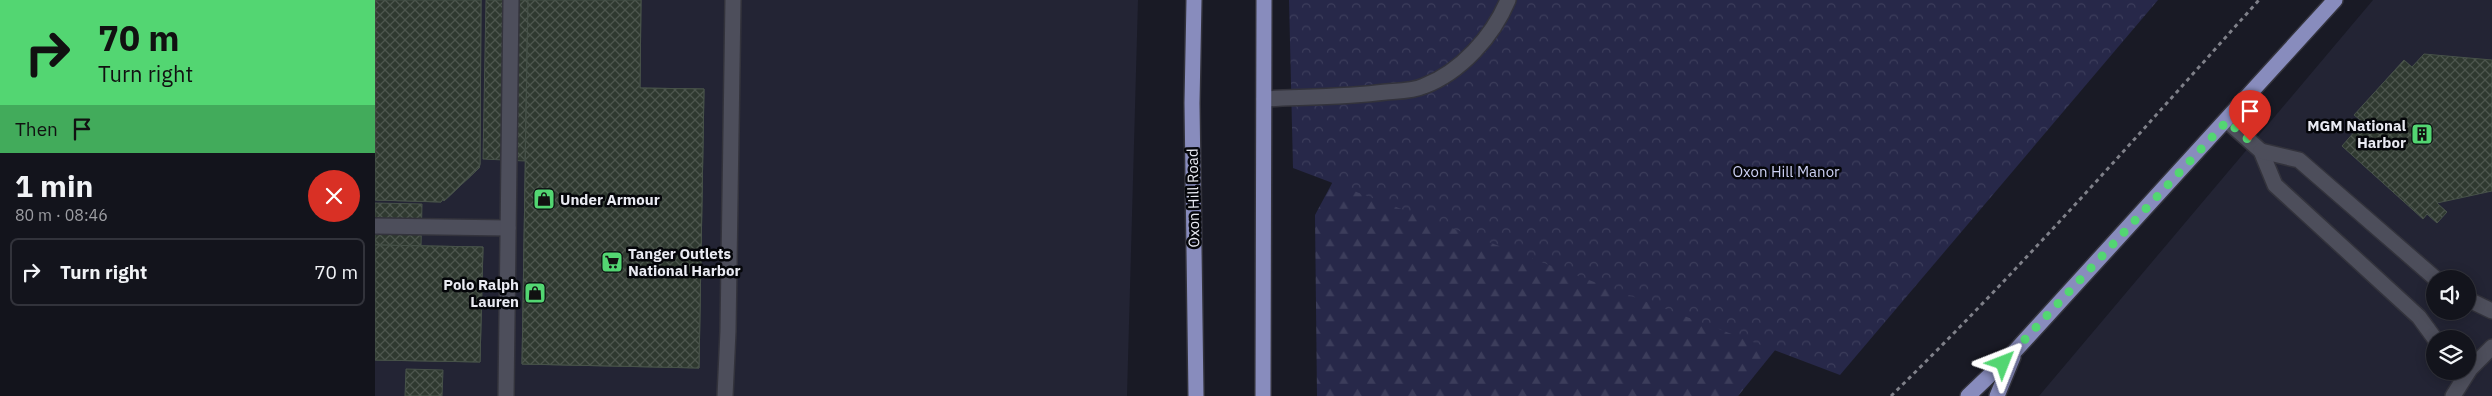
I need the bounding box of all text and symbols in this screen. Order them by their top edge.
text: 70 m [98,15,180,61]
icon: right [15,20,80,85]
text: Turn right [98,59,193,88]
pin [2229,90,2271,141]
icon: arrive [2236,97,2264,125]
icon: arrive [68,115,96,143]
place label: MGM National Harbor [2307,116,2406,152]
text: Then [15,117,58,141]
building icon: MGM National Harbor [2410,122,2434,146]
street label: Oxon Hill Road [1183,148,1203,248]
park label: Oxon Hill Manor [1732,162,1840,181]
text: 1 min [15,166,93,205]
button: close [308,170,360,222]
shop icon: Under Armour [532,187,556,211]
place label: Under Armour [560,190,660,209]
text: 80 m · 08:46 [15,205,108,225]
place label: Tanger Outlets National Harbor [628,244,740,280]
supermarket icon: Tanger Outlets National Harbor [600,250,624,274]
icon: right [17,258,45,286]
text: Turn right [60,260,147,284]
text: 70 m [314,260,358,284]
map controls [2426,270,2476,380]
button: sound [2426,270,2476,320]
place label: Polo Ralph Lauren [443,275,519,311]
shop icon: Polo Ralph Lauren [523,281,547,305]
button: layers [2426,330,2476,380]
position arrow [1976,336,2028,388]

